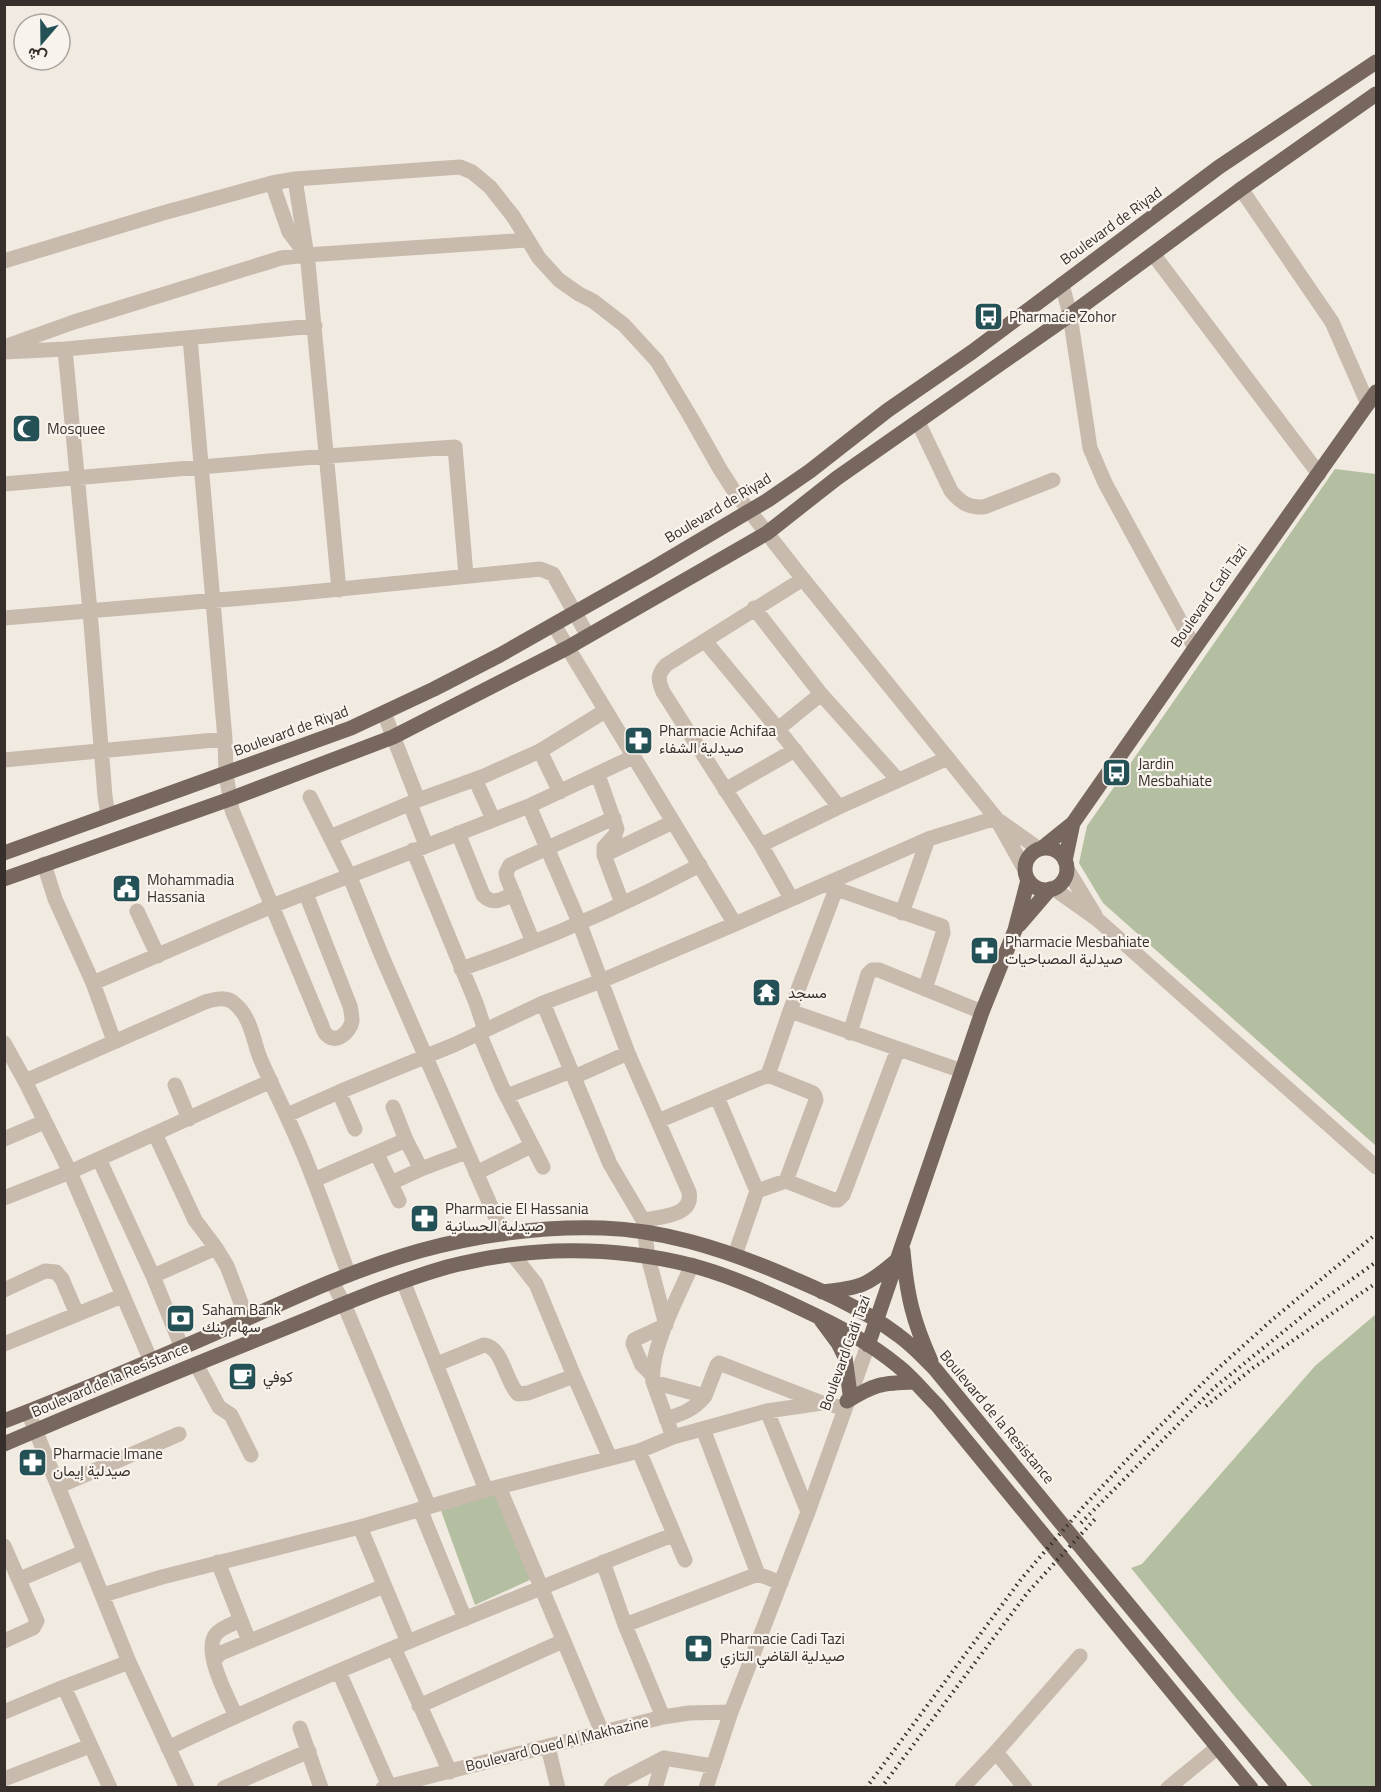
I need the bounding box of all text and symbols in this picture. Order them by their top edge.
north arrow [12,12,72,72]
text: ش [24,42,50,71]
street label: Boulevard de Riyad [1055,181,1166,270]
bus stop icon: Pharmacie Zohor [972,301,1004,333]
place label: Pharmacie Zohor [1009,305,1116,328]
mosque icon: Mosquee [10,413,42,445]
place label: Mosquee [47,417,105,440]
street label: Boulevard de Riyad [660,467,775,549]
street label: Boulevard Cadi Tazi [1164,539,1253,652]
street label: Boulevard de Riyad [230,699,352,762]
place label: Pharmacie Achifaa صيدلية الشفاء [659,719,777,759]
pharmacy icon: Pharmacie Achifaa صيدلية الشفاء [622,724,654,756]
place label: Jardin Mesbahiate [1138,752,1212,792]
bus stop icon: Jardin Mesbahiate [1101,757,1133,789]
place label: Mohammadia Hassania [147,868,235,908]
public building icon: Mohammadia Hassania [110,873,142,905]
place label: Pharmacie Mesbahiate صيدلية المصباحيات [1005,930,1150,970]
pharmacy icon: Pharmacie Mesbahiate صيدلية المصباحيات [968,935,1000,967]
temple icon: مسجد [751,977,783,1009]
place label: مسجد [788,981,827,1004]
place label: Pharmacie El Hassania صيدلية الحسانية [445,1197,589,1237]
pharmacy icon: Pharmacie El Hassania صيدلية الحسانية [408,1202,440,1234]
street label: Boulevard Cadi Tazi [813,1292,876,1414]
place label: Saham Bank سهام بنك [202,1298,281,1338]
bank icon: Saham Bank سهام بنك [165,1303,197,1335]
street label: Boulevard de la Resistance [28,1336,192,1423]
street label: Boulevard de la Resistance [934,1345,1060,1489]
cafe icon: كوفي [226,1361,258,1393]
place label: كوفي [263,1365,293,1390]
place label: Pharmacie Imane صيدلية إيمان [53,1442,163,1482]
pharmacy icon: Pharmacie Imane صيدلية إيمان [16,1447,48,1479]
place label: Pharmacie Cadi Tazi صيدلية القاضي التازي [720,1627,845,1669]
pharmacy icon: Pharmacie Cadi Tazi صيدلية القاضي التازي [683,1632,715,1664]
street label: Boulevard Oued Al Makhazine [463,1710,651,1777]

